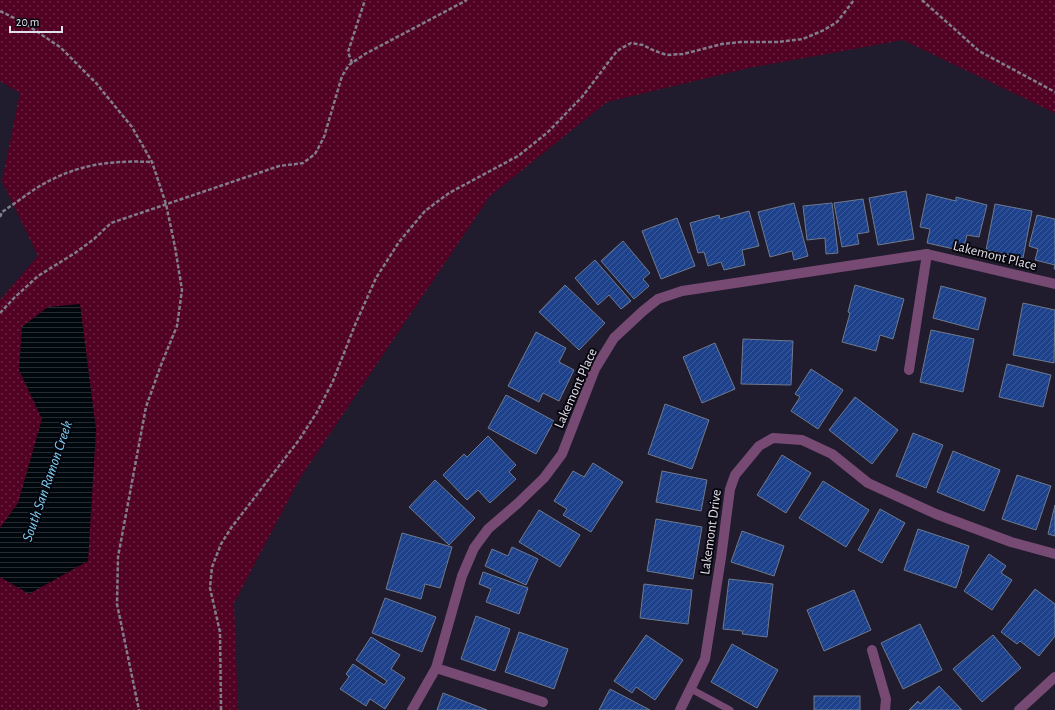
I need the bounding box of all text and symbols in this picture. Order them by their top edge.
scale bar [10,8,62,34]
text: 20 m [16,16,39,28]
street label: Lakemont Place [951,239,1038,273]
street label: Lakemont Place [552,346,600,430]
water label: South San Ramon Creek [20,419,75,543]
street label: Lakemont Drive [698,489,724,576]

